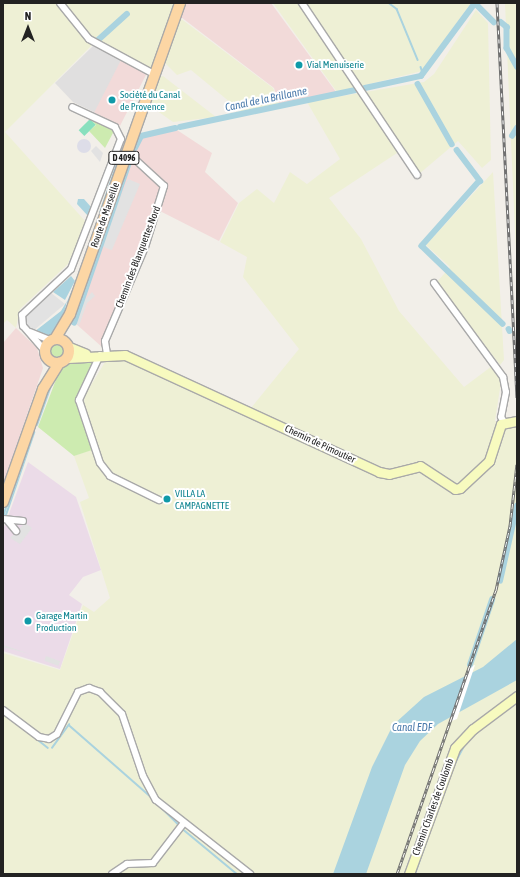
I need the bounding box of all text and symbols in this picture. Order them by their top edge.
north arrow [8,8,48,48]
text: N [25,10,31,22]
place label: Vial Menuiserie [307,59,364,71]
marker: Vial Menuiserie [294,60,304,70]
water label: Canal de la Brillanne [224,84,308,114]
place label: Société du Canal de Provence [120,88,180,112]
marker: Société du Canal de Provence [107,95,117,105]
road number: D 4096 [108,151,140,165]
street label: Route de Marseille [88,181,122,249]
street label: Chemin des Blanquettes Nord [113,204,163,310]
street label: Chemin de Pimoutier [283,422,357,466]
place label: VILLA LA CAMPAGNETTE [175,487,229,510]
marker: VILLA LA CAMPAGNETTE [162,494,172,504]
place label: Garage Martin Production [36,609,88,632]
marker: Garage Martin Production [23,616,33,626]
water label: Canal EDF [392,720,432,734]
street label: Chemin Charles de Coulomb [410,757,456,857]

